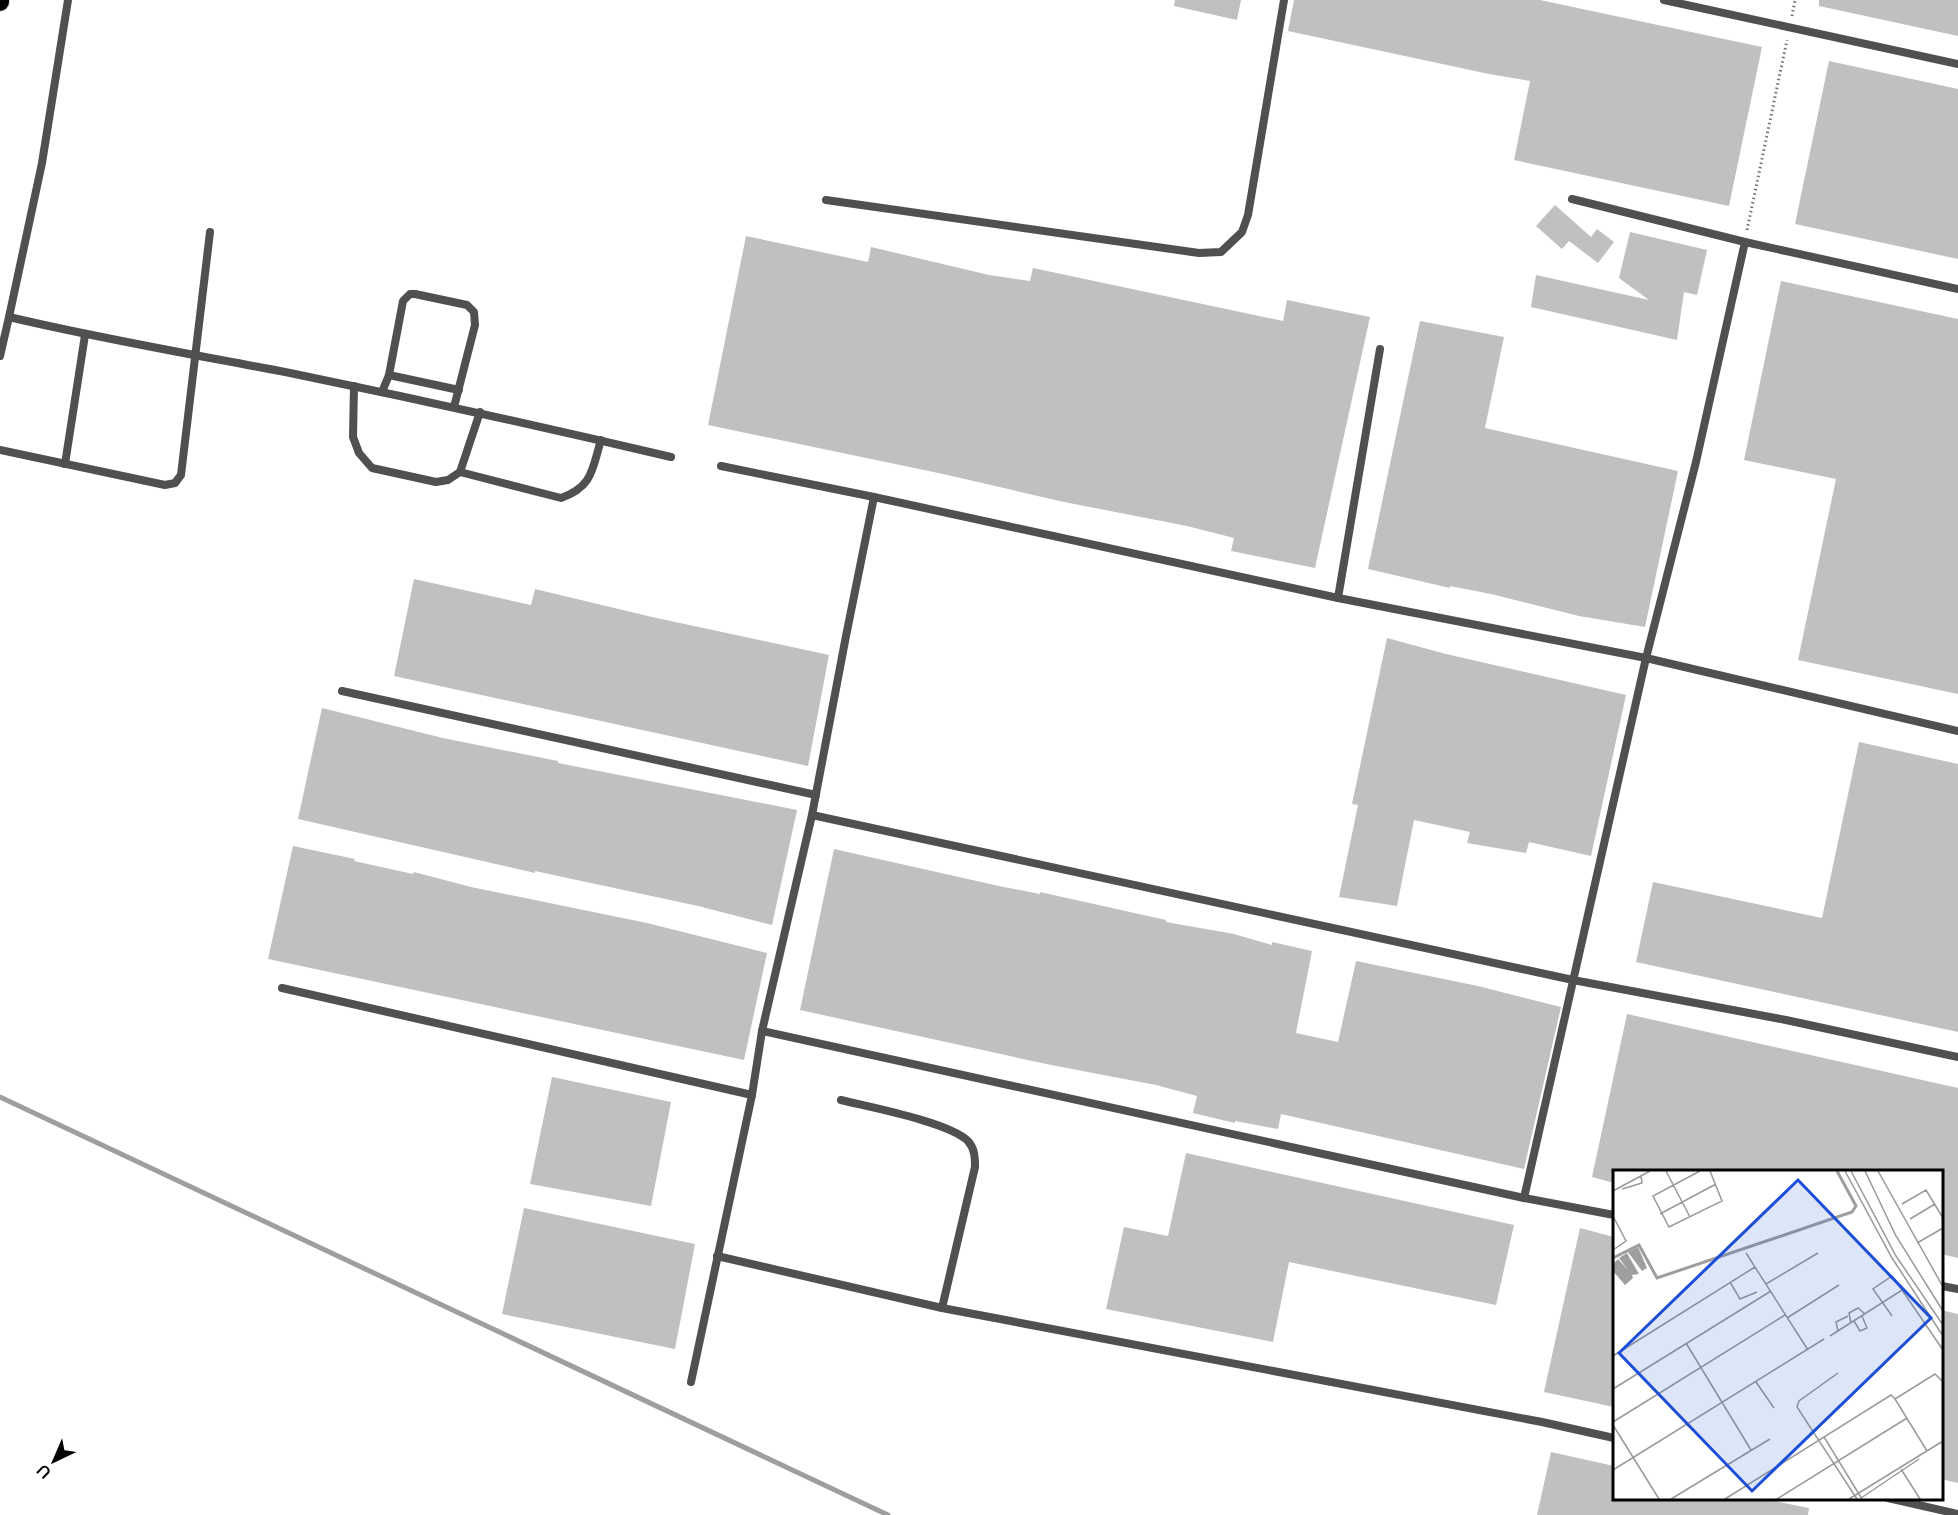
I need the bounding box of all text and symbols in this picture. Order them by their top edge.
inset map [1613,1170,1943,1500]
north arrow [24,1431,84,1491]
text: U [33,1460,56,1482]

